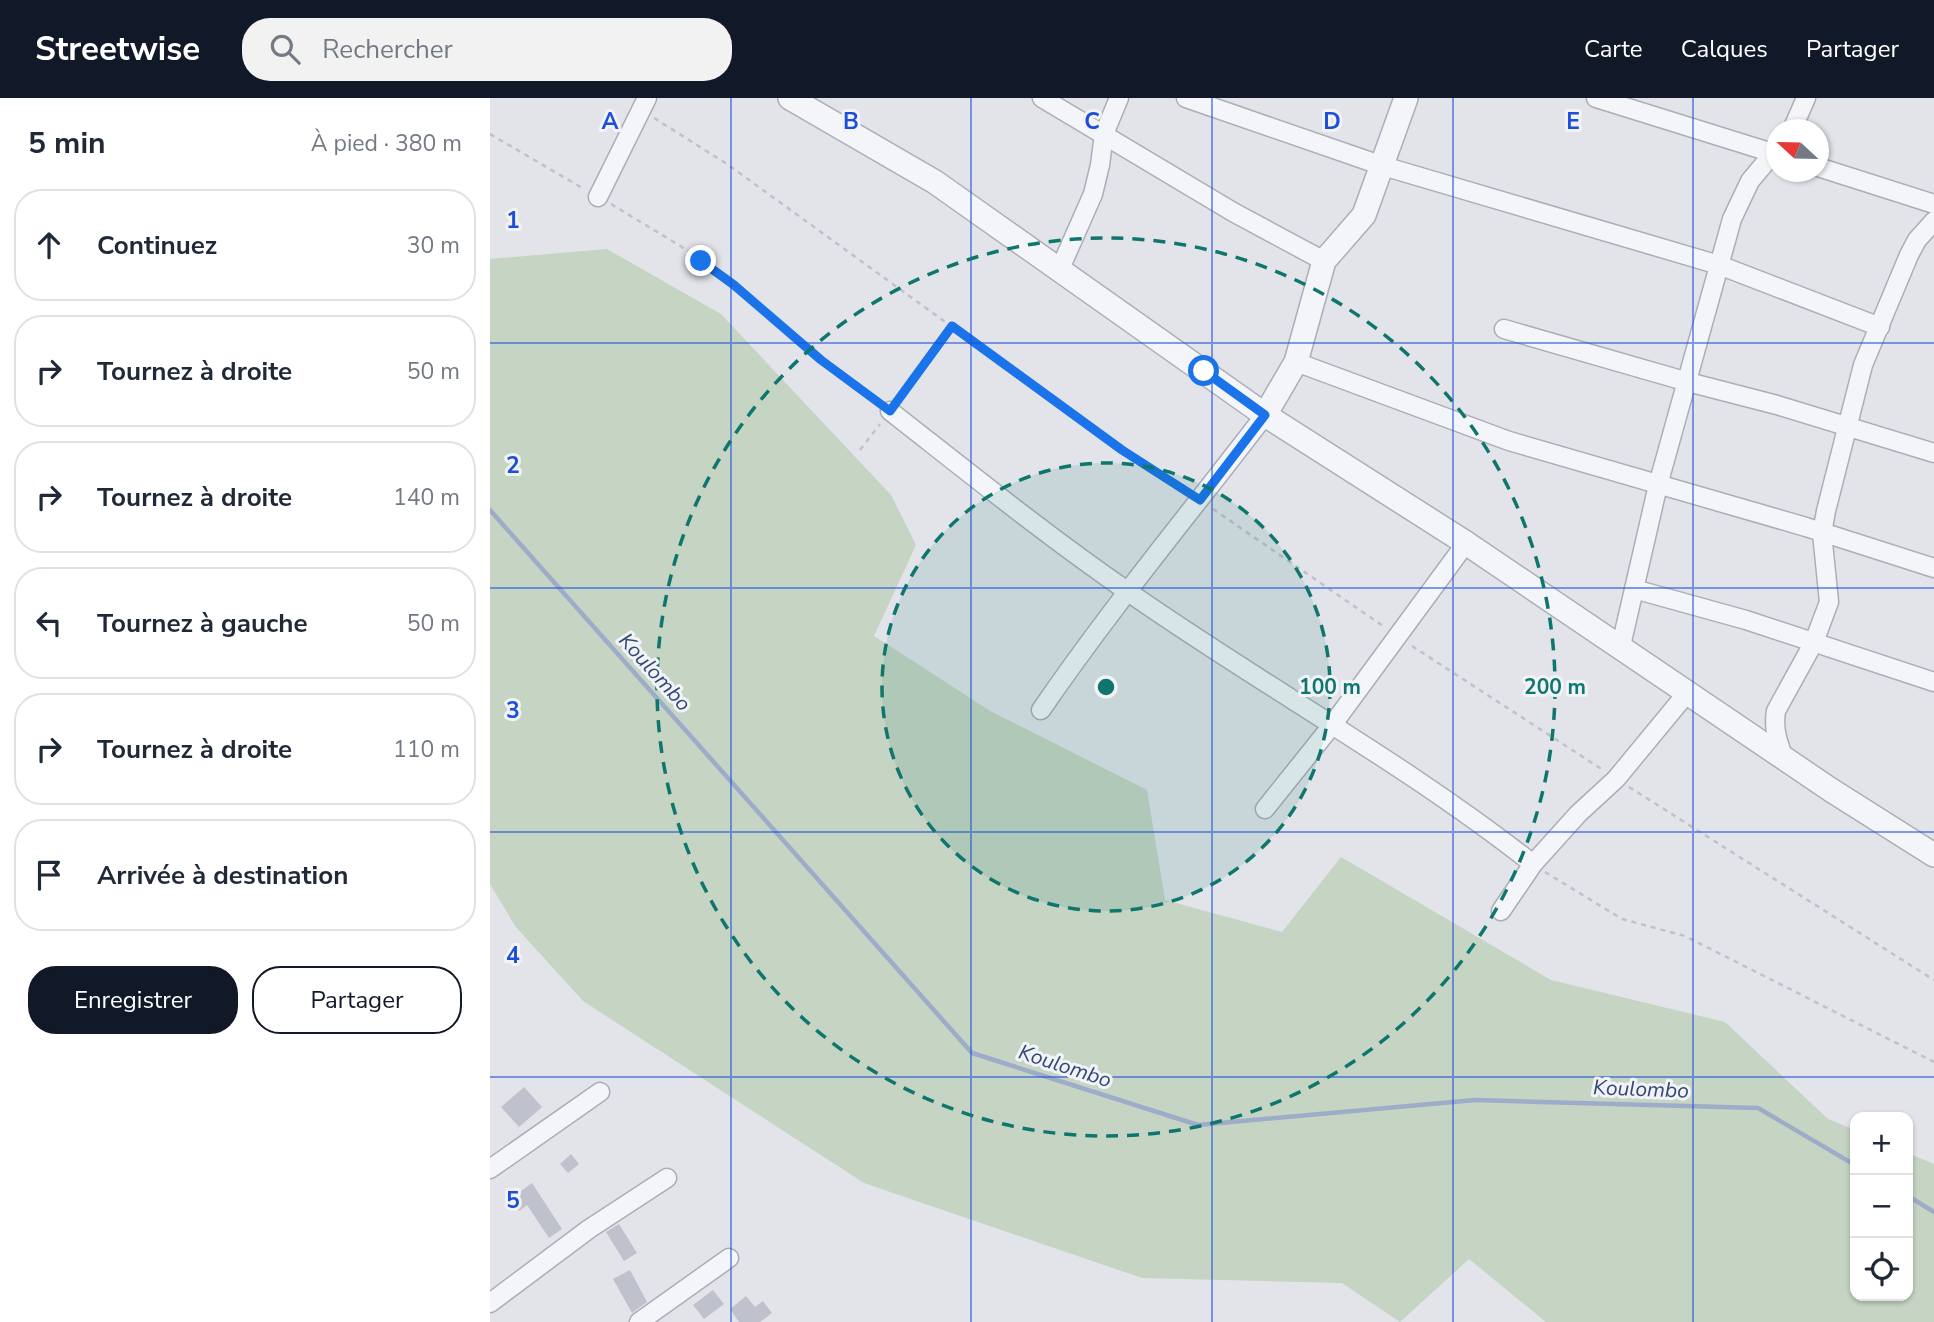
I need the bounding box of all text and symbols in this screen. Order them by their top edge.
search box [242,18,732,81]
text: Streetwise [35,27,200,72]
icon: search [266,30,304,68]
text: Rechercher [322,32,453,67]
text: Carte [1584,33,1643,65]
text: Calques [1681,33,1768,65]
text: Partager [1806,33,1899,65]
text: A [601,106,619,137]
text: B [843,106,859,137]
text: C [1084,106,1100,137]
text: D [1323,106,1341,137]
text: E [1566,106,1580,137]
north arrow [1766,119,1829,182]
text: 5 min [28,123,106,164]
text: À pied · 380 m [311,128,462,159]
text: 1 [506,205,520,236]
icon: ahead [30,226,68,264]
text: Continuez [97,228,217,263]
text: 30 m [407,230,460,261]
route end [685,245,716,276]
icon: right [30,352,68,390]
text: Tournez à droite [97,354,292,389]
route start [1188,355,1219,386]
text: 50 m [407,356,460,387]
text: 2 [506,450,520,481]
icon: right [30,478,68,516]
text: Tournez à droite [97,480,292,515]
text: 140 m [393,482,460,513]
icon: left [30,604,68,642]
text: Tournez à gauche [97,606,308,641]
text: 50 m [407,608,460,639]
water label: Koulombo [612,627,698,717]
text: 100 m [1299,673,1361,701]
text: 200 m [1524,673,1586,701]
centre of rings [1094,675,1118,699]
text: 3 [506,695,520,726]
icon: right [30,730,68,768]
text: Tournez à droite [97,732,292,767]
text: 110 m [393,734,460,765]
icon: arrive [30,856,68,894]
text: Arrivée à destination [97,858,348,893]
text: 4 [506,940,520,971]
button: Enregistrer [28,966,238,1034]
button: Partager [252,966,462,1034]
water label: Koulombo [1015,1038,1115,1094]
water label: Koulombo [1593,1073,1689,1105]
map controls [1850,1112,1913,1301]
button: + [1850,1112,1913,1175]
button: − [1850,1175,1913,1238]
text: 5 [506,1185,520,1216]
button: locate [1850,1238,1913,1301]

